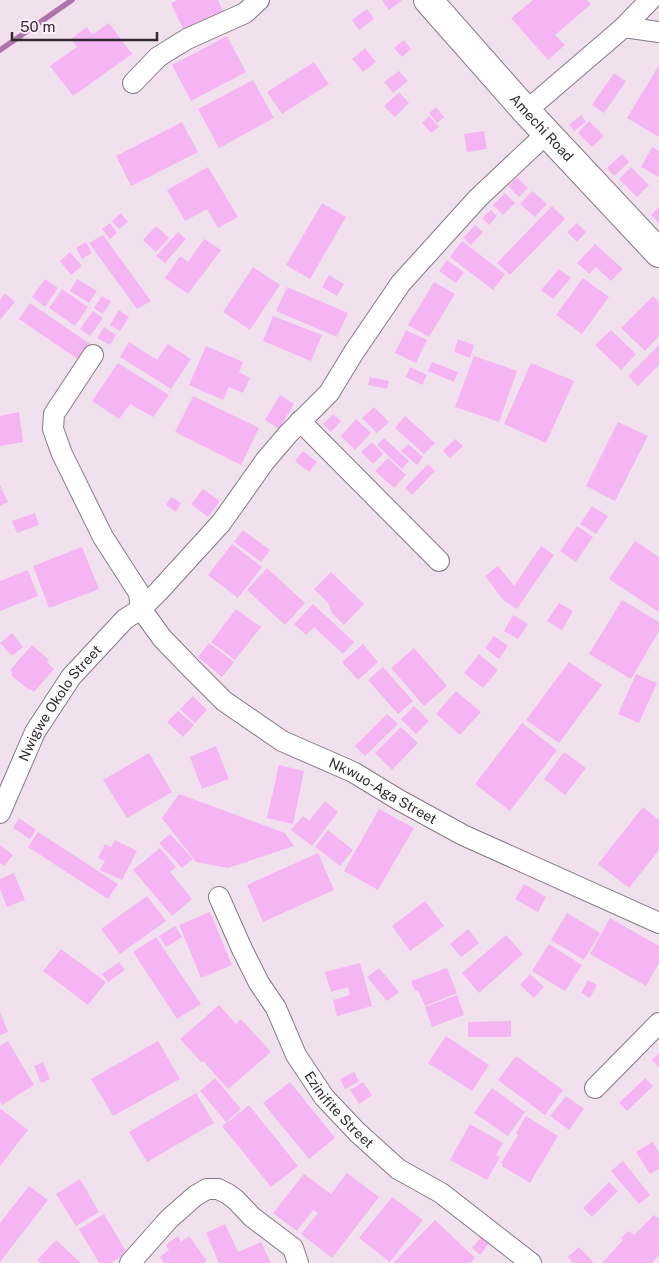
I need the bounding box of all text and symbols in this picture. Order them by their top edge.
scale bar [12,10,158,42]
text: 50 m [20,18,55,35]
street label: Amechi Road [507,91,577,164]
street label: Nwigwe Okolo Street [15,642,105,764]
street label: Nkwuo-Aga Street [327,755,440,827]
street label: Ezinifite Street [301,1068,377,1151]

